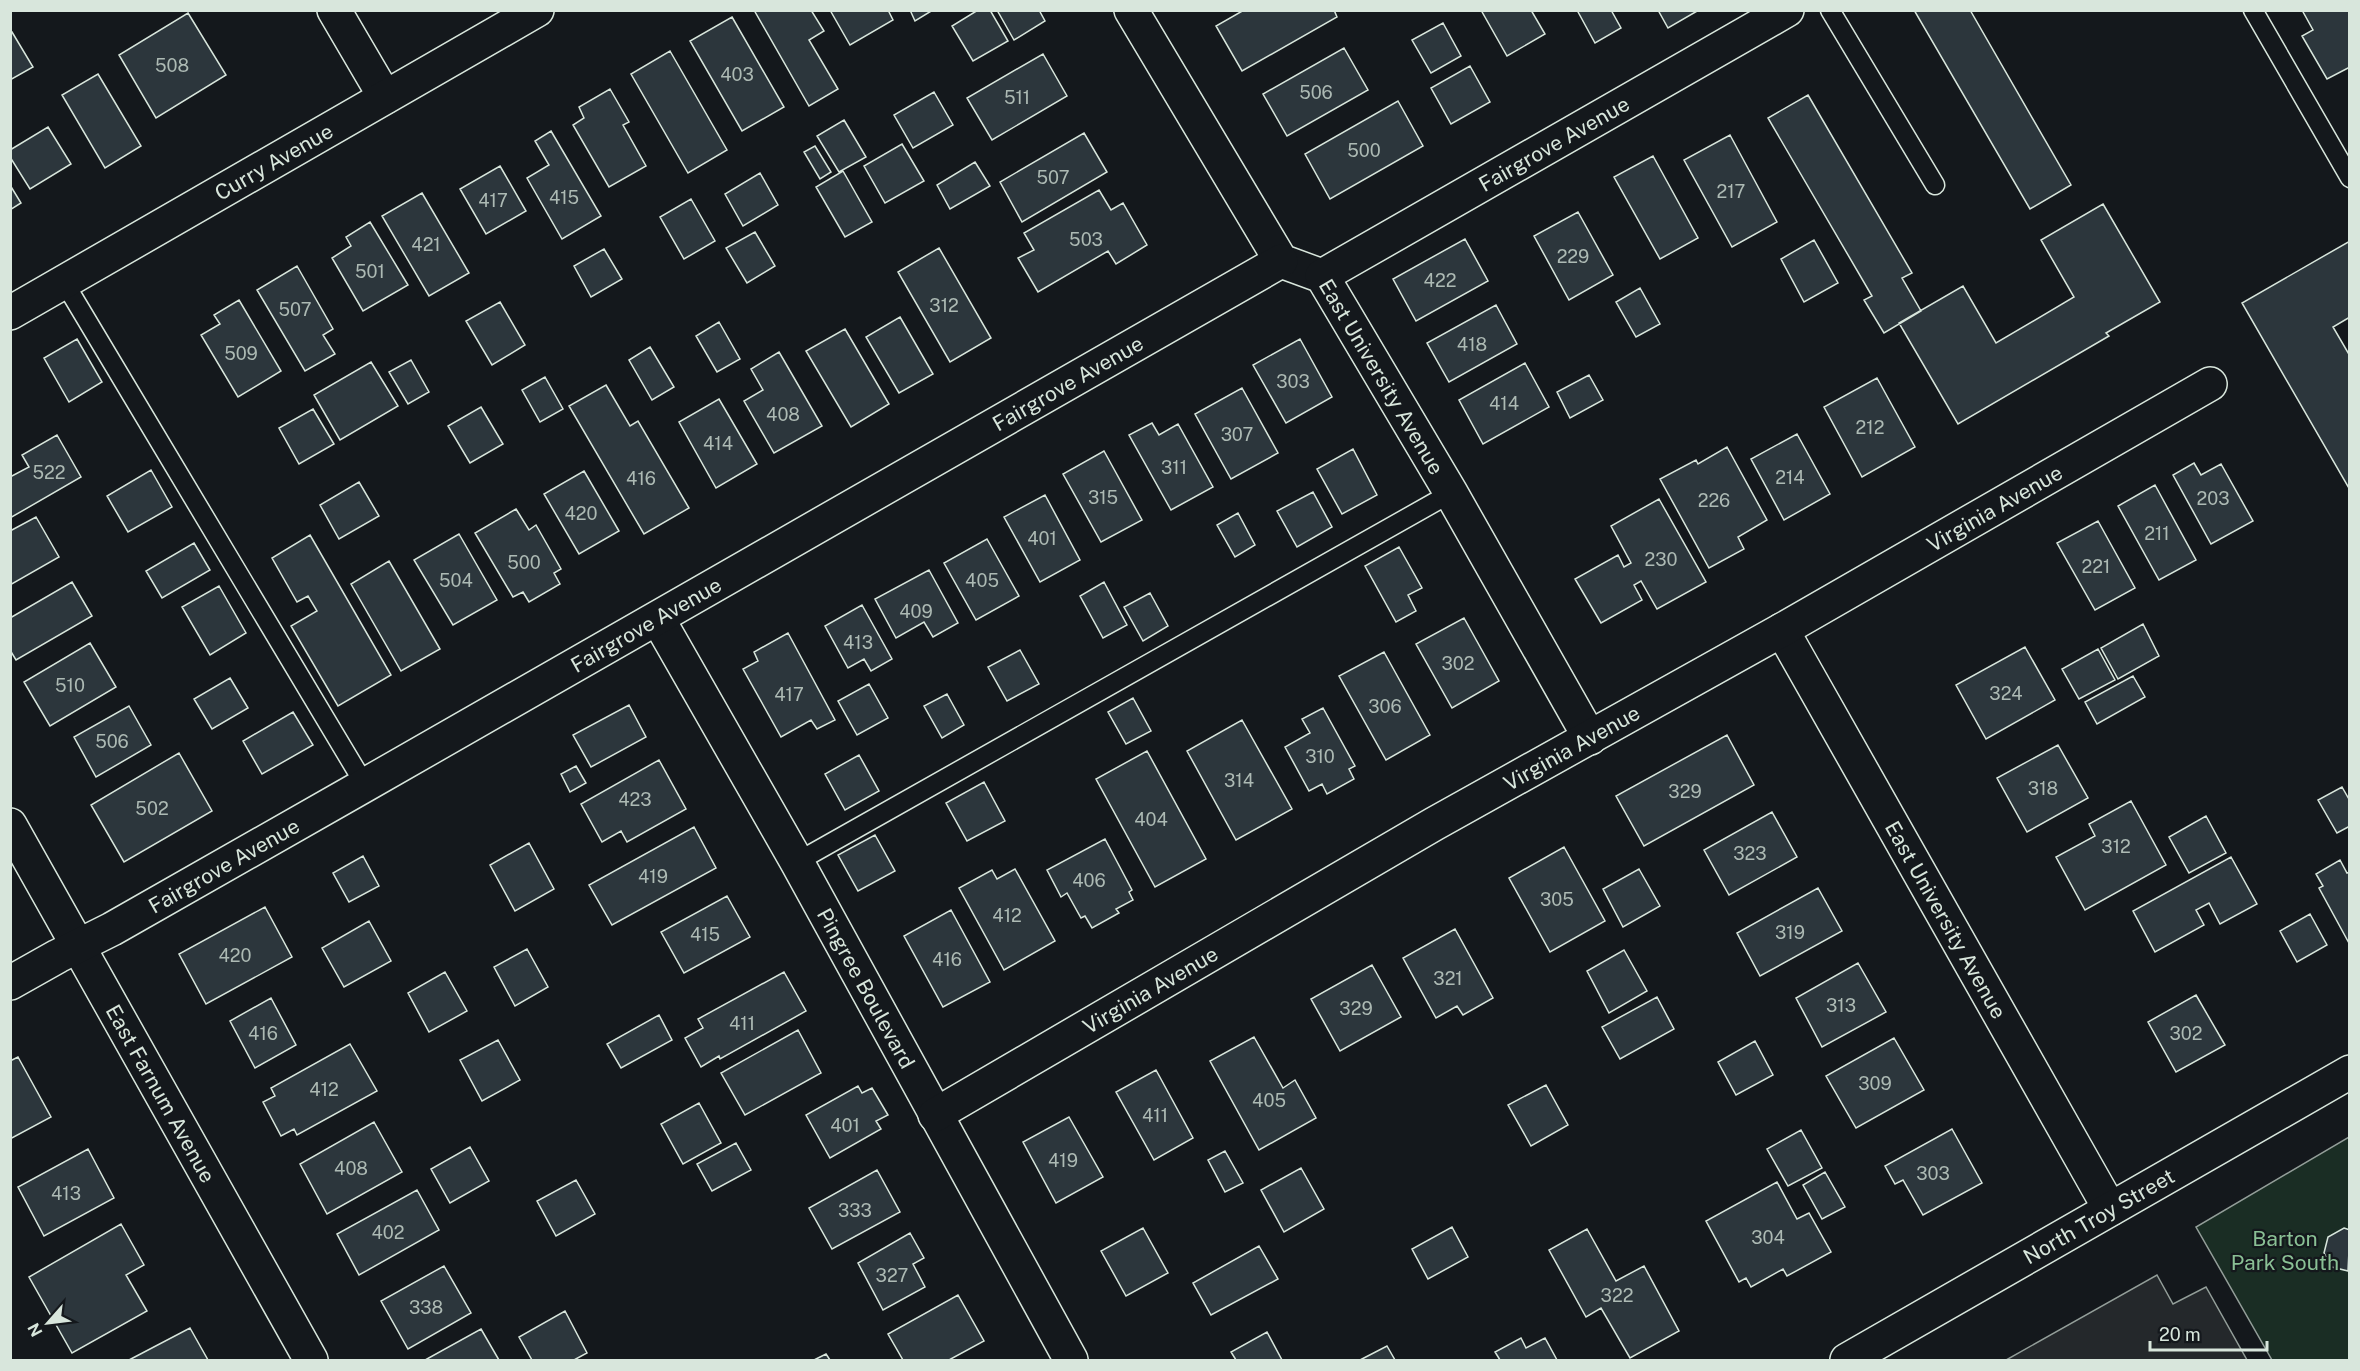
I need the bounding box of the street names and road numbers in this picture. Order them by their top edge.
street label: Fairgrove Avenue [1474,91,1633,196]
street label: Curry Avenue [210,118,337,205]
street label: East University Avenue [1314,274,1449,479]
street label: Fairgrove Avenue [988,330,1147,436]
street label: Virginia Avenue [1922,459,2066,557]
street label: Fairgrove Avenue [566,571,725,677]
street label: Virginia Avenue [1499,699,1644,795]
street label: Fairgrove Avenue [144,813,304,918]
street label: East University Avenue [1880,817,2012,1023]
street label: Pingree Boulevard [812,904,921,1073]
street label: Virginia Avenue [1078,940,1222,1039]
street label: East Farnum Avenue [101,1000,221,1187]
street label: North Troy Street [2019,1163,2179,1269]

